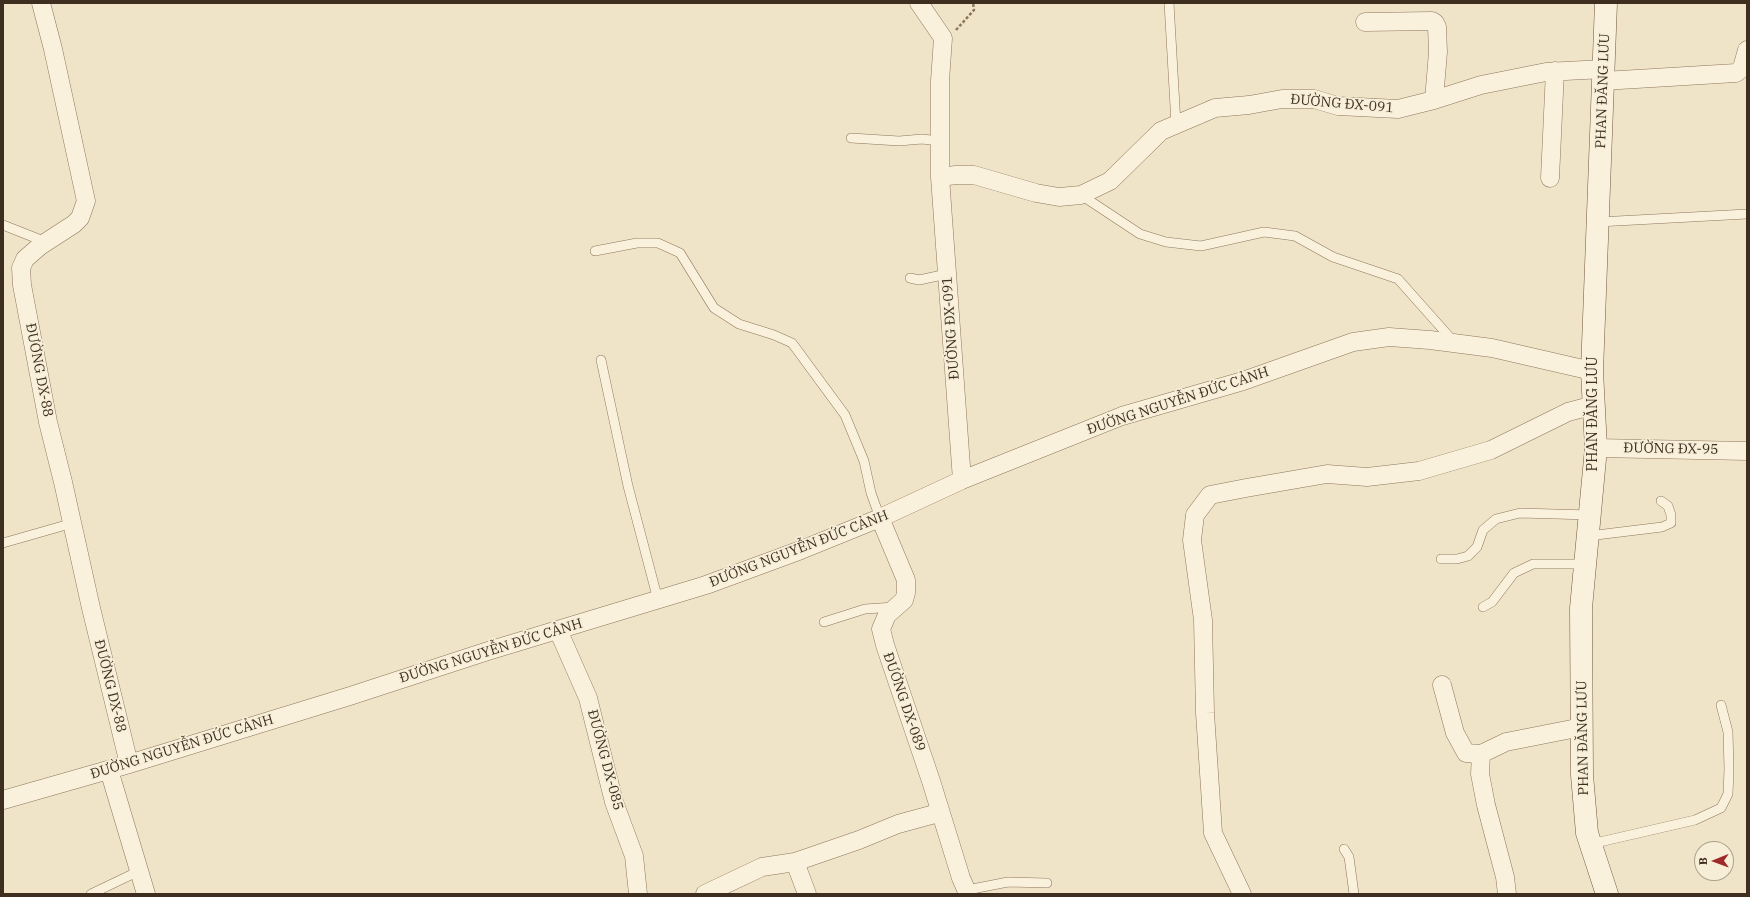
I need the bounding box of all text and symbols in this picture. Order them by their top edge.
street label: PHAN ĐĂNG LƯU [1593,33,1613,149]
street label: ĐƯỜNG ĐX-091 [1290,91,1394,117]
street label: ĐƯỜNG ĐX-091 [939,276,963,380]
street label: ĐƯỜNG DX-88 [22,322,56,418]
street label: PHAN ĐĂNG LƯU [1585,356,1601,472]
street label: ĐƯỜNG NGUYỄN ĐỨC CẢNH [1085,364,1271,438]
street label: ĐƯỜNG ĐX-95 [1623,440,1719,458]
street label: ĐƯỜNG NGUYỄN ĐỨC CẢNH [707,507,891,591]
street label: ĐƯỜNG NGUYỄN ĐỨC CẢNH [397,615,585,687]
street label: ĐƯỜNG DX-88 [90,638,130,734]
street label: ĐƯỜNG DX-089 [879,650,929,754]
street label: PHAN ĐĂNG LƯU [1574,680,1592,796]
street label: ĐƯỜNG DX-085 [583,708,627,812]
street label: ĐƯỜNG NGUYỄN ĐỨC CẢNH [88,711,276,783]
north arrow [1694,841,1734,881]
text: B [1696,857,1710,865]

